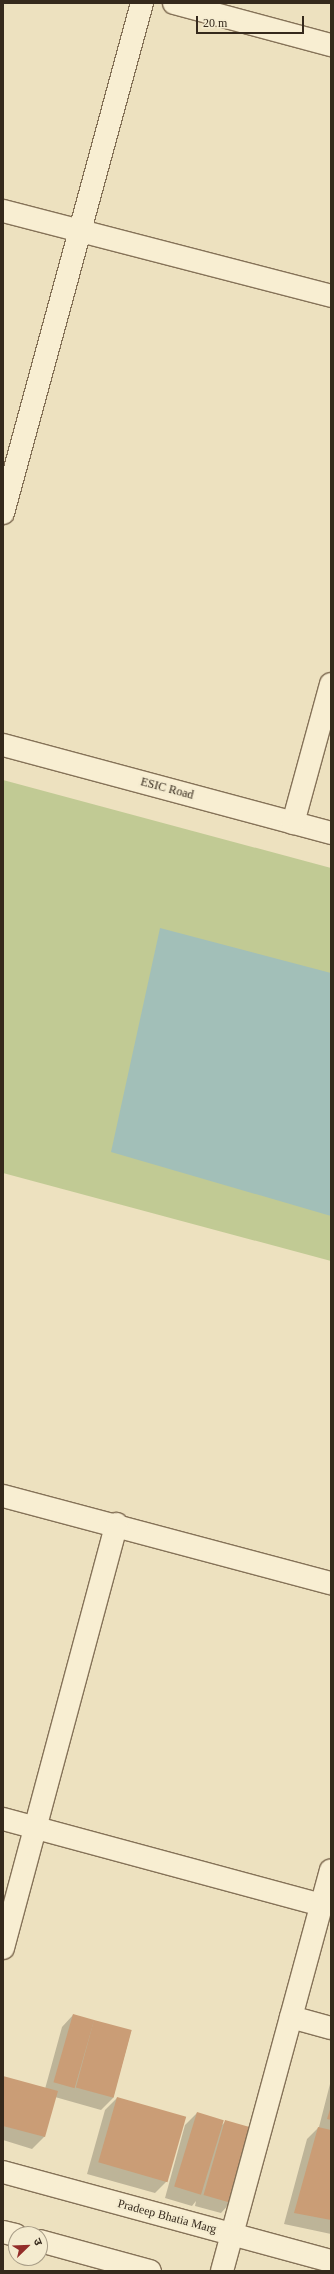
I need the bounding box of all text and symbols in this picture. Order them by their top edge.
scale bar [198,8,306,34]
text: 20 m [203,16,227,30]
street label: ESIC Road [139,775,195,803]
street label: Pradeep Bhatia Marg [116,2197,218,2237]
north arrow [8,2226,48,2266]
text: उ [31,2236,45,2247]

